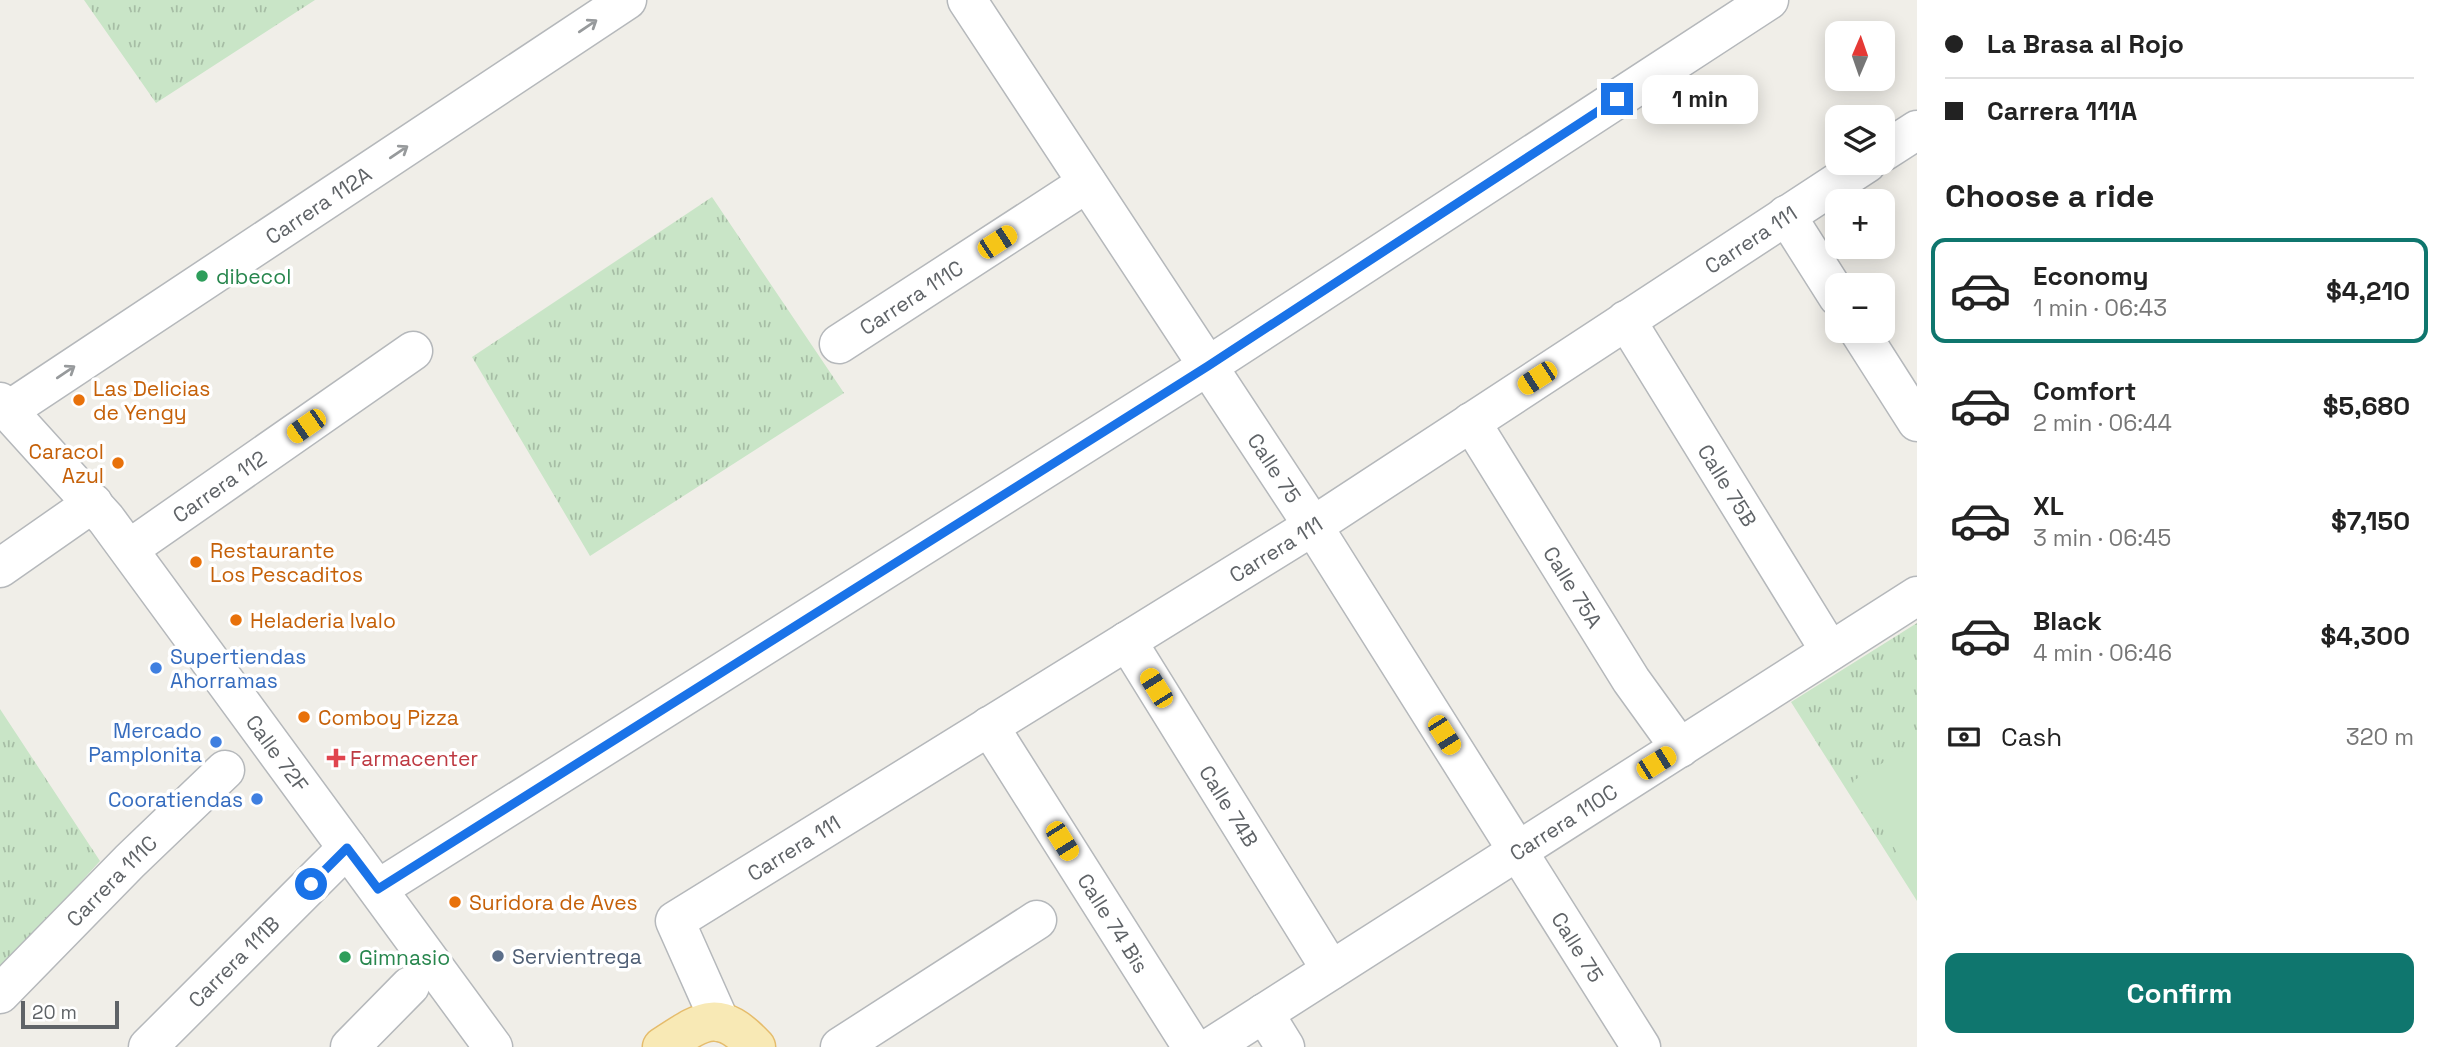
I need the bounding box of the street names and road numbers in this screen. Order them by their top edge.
street label: Carrera 112A [260,160,376,250]
street label: Carrera 111 [1699,199,1802,279]
street label: Carrera 111C [854,254,968,341]
street label: Calle 75 [1242,428,1308,508]
street label: Calle 75B [1692,439,1763,531]
street label: Carrera 112 [167,444,272,528]
street label: Carrera 111 [1224,510,1327,588]
street label: Calle 75A [1538,541,1609,633]
street label: Calle 72F [240,709,315,797]
street label: Calle 74B [1194,760,1265,852]
street label: Carrera 110C [1504,777,1622,866]
street label: Carrera 111 [742,809,845,887]
street label: Carrera 111C [60,829,163,932]
street label: Calle 74 Bis [1072,868,1155,978]
street label: Calle 75 [1546,907,1610,987]
street label: Carrera 111B [182,910,285,1013]

